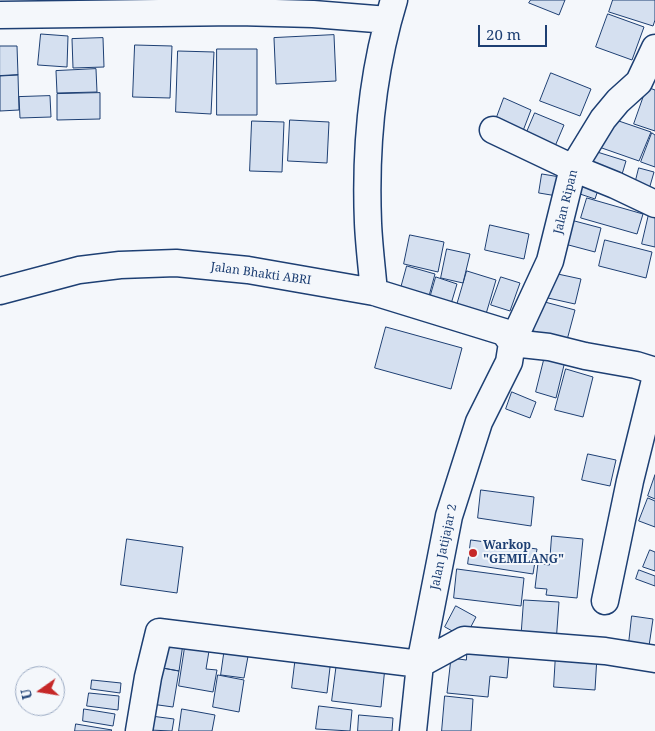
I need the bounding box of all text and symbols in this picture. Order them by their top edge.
scale bar [480,15,549,47]
text: 20 m [486,24,521,44]
street label: Jalan Ripan [551,168,581,236]
street label: Jalan Bhakti ABRI [210,260,312,288]
street label: Jalan Jatijajar 2 [428,503,460,591]
place label: Warkop "GEMILANG" [483,539,564,567]
marker: Warkop "GEMILANG" [467,547,479,559]
north arrow [15,666,65,716]
text: U [15,687,36,701]

